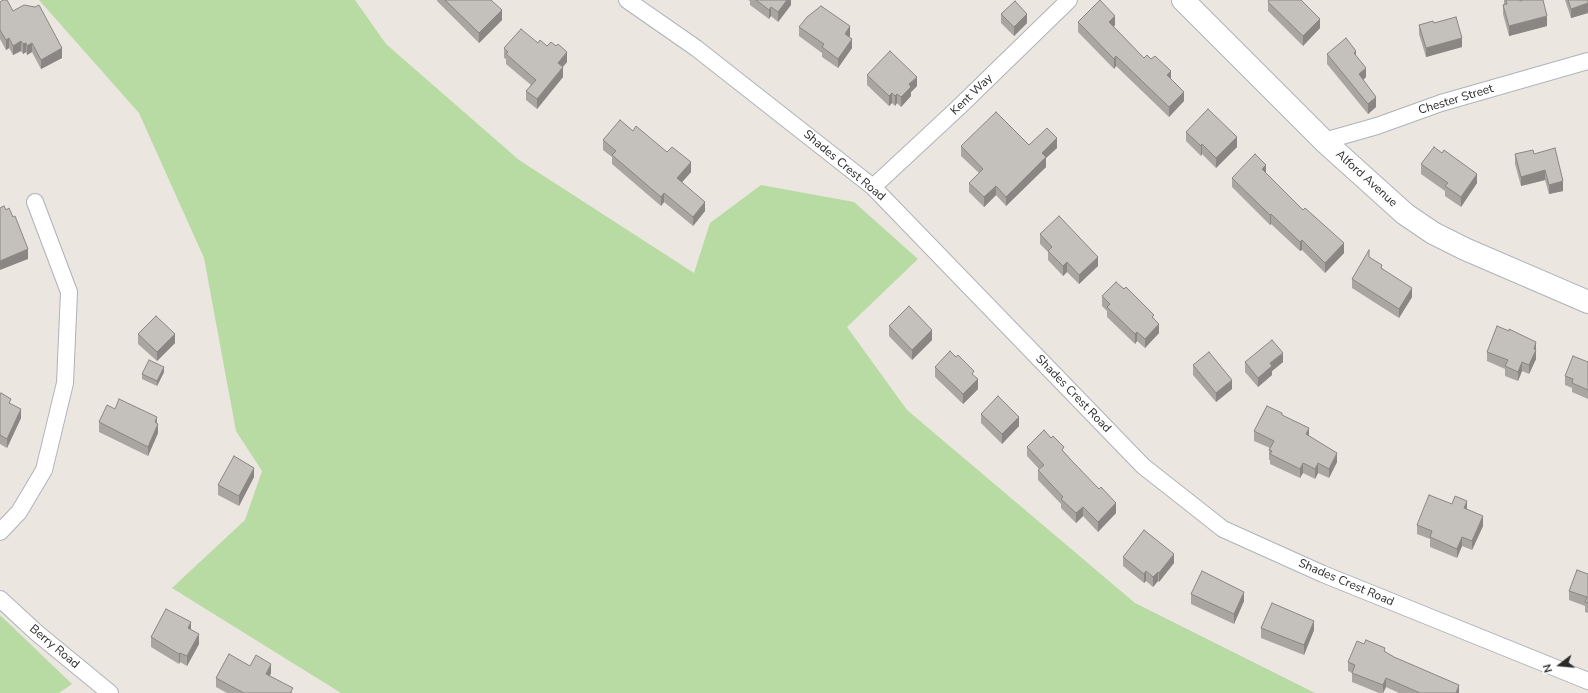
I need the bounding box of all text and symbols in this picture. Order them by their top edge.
street label: Kent Way [948,71,996,119]
street label: Chester Street [1417,82,1495,118]
street label: Shades Crest Road [800,128,888,204]
street label: Alford Avenue [1332,148,1400,210]
street label: Shades Crest Road [1032,352,1114,436]
street label: Shades Crest Road [1296,556,1396,610]
street label: Berry Road [26,622,82,672]
north arrow [1540,645,1580,685]
text: N [1540,662,1556,674]

